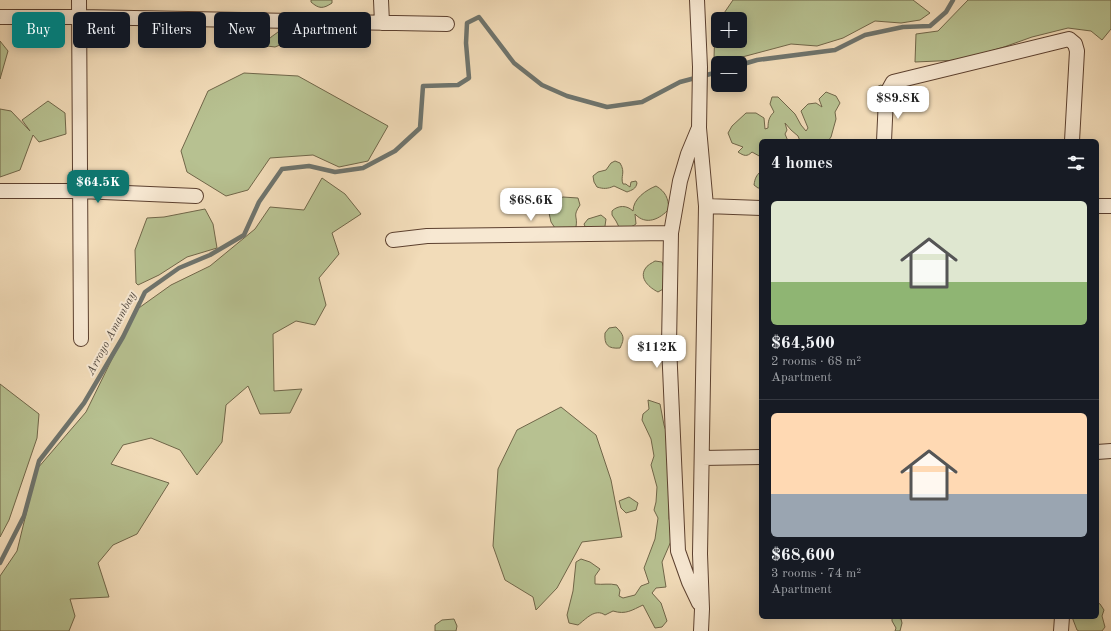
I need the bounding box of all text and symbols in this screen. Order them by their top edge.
chip: Buy [12,12,65,48]
chip: Rent [73,12,130,48]
chip: Filters [138,12,206,48]
chip: New [214,12,270,48]
chip: Apartment [278,12,371,48]
map controls [711,12,747,92]
button: + [711,12,747,48]
button: − [711,56,747,92]
pin: $89.8K [865,86,931,120]
text: $89.8K [876,92,920,105]
icon: filters [1065,152,1087,174]
text: 4 homes [771,155,833,172]
pin: $64.5K [65,170,131,204]
text: $64.5K [76,176,120,189]
pin: $68.6K [498,188,564,222]
text: $68.6K [509,194,553,207]
icon: home [893,227,965,299]
water label: Arroyo Amambay [84,289,139,378]
pin: $112K [629,335,685,369]
text: $64,500 [771,335,835,352]
text: $112K [637,341,677,354]
text: 2 rooms · 68 m² [771,355,861,368]
text: Apartment [771,371,832,384]
icon: home [893,439,965,511]
text: $68,600 [771,547,835,564]
text: 3 rooms · 74 m² [771,567,861,580]
text: Apartment [771,583,832,596]

